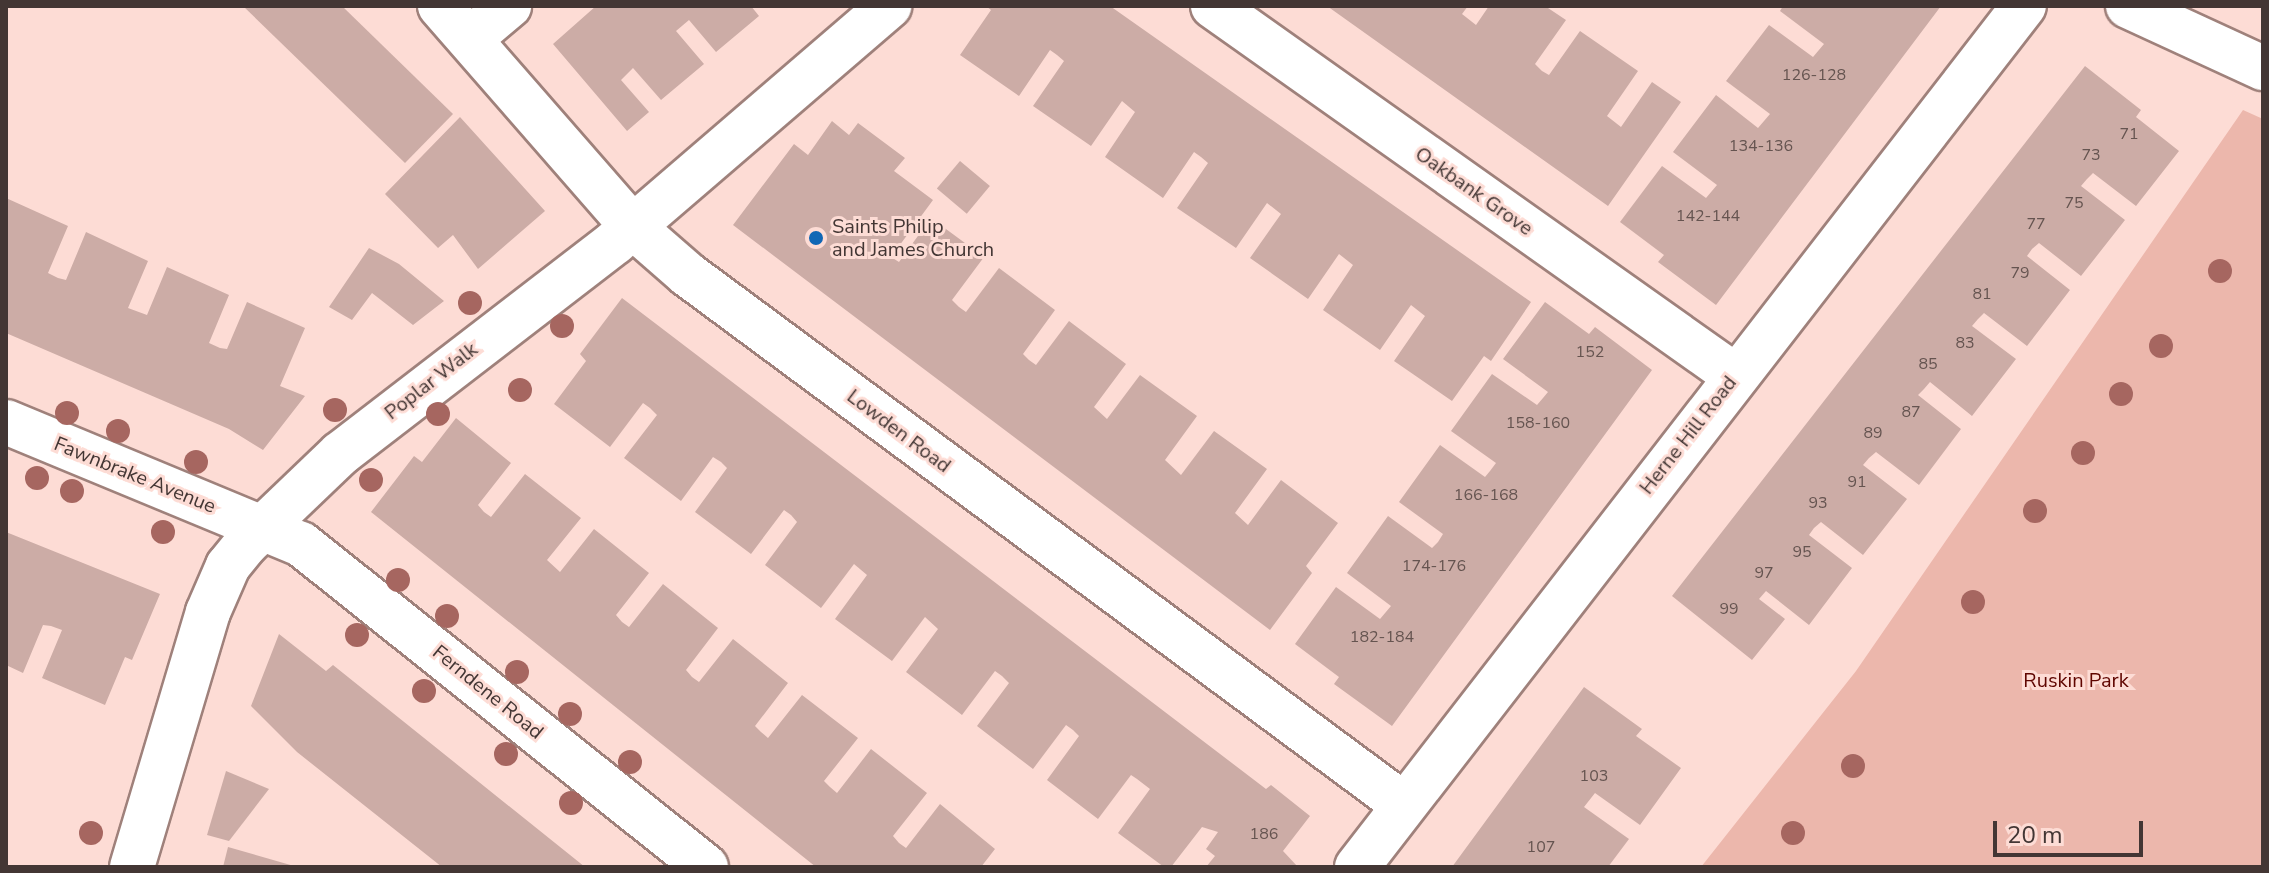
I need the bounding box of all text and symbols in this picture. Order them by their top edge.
house number: 126-128 [1782,65,1846,85]
house number: 71 [2119,124,2139,144]
house number: 134-136 [1729,136,1793,156]
street label: Oakbank Grove [1411,142,1537,240]
house number: 73 [2081,145,2101,165]
house number: 75 [2064,193,2084,213]
house number: 142-144 [1676,206,1740,226]
place label: Saints Philip and James Church [832,214,994,261]
house number: 77 [2026,214,2046,234]
marker: Saints Philip and James Church [807,229,825,247]
house number: 79 [2010,263,2030,283]
house number: 81 [1972,284,1992,304]
house number: 83 [1955,333,1975,353]
street label: Poplar Walk [380,337,482,425]
house number: 152 [1576,342,1604,362]
house number: 85 [1918,354,1938,374]
street label: Herne Hill Road [1634,371,1742,499]
street label: Lowden Road [842,384,956,478]
house number: 87 [1901,402,1921,422]
house number: 158-160 [1506,413,1570,433]
house number: 89 [1863,423,1883,443]
street label: Fawnbrake Avenue [51,432,219,518]
house number: 91 [1847,472,1867,492]
house number: 166-168 [1454,485,1518,505]
house number: 93 [1808,493,1828,513]
house number: 95 [1792,542,1812,562]
house number: 174-176 [1402,556,1466,576]
house number: 97 [1754,563,1774,583]
house number: 99 [1719,599,1739,619]
house number: 182-184 [1350,627,1414,647]
street label: Ferndene Road [428,640,548,744]
park label: Ruskin Park [2023,668,2129,692]
house number: 103 [1580,766,1608,786]
scale bar [1997,805,2147,855]
text: 20 m [2007,819,2063,851]
house number: 186 [1250,824,1278,844]
house number: 107 [1527,837,1555,857]

